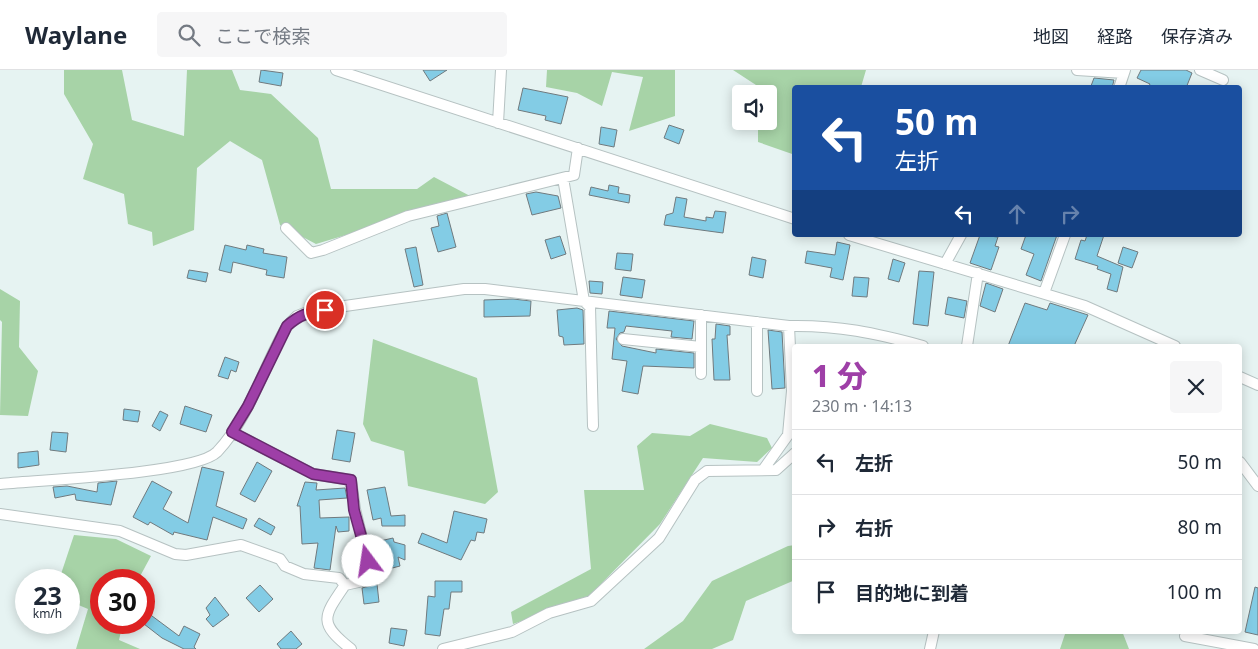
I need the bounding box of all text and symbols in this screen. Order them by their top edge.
search box [157,12,507,57]
text: Waylane [25,18,127,51]
icon: search [175,21,203,49]
text: ここで検索 [215,23,310,49]
text: 地図 [1033,24,1069,48]
text: 経路 [1097,24,1133,48]
text: 保存済み [1161,24,1233,48]
map controls [732,85,777,130]
button: sound [732,85,777,130]
text: 50 m [895,98,978,145]
icon: left [812,105,877,170]
text: 左折 [895,145,939,175]
icon: left [950,200,978,228]
icon: ahead [1003,200,1031,228]
icon: right [1056,200,1084,228]
pin [304,289,346,331]
icon: arrive [311,296,339,324]
text: 1 分 [812,355,867,396]
button: close [1170,361,1222,413]
text: 230 m · 14:13 [812,395,912,417]
icon: left [812,448,840,476]
text: 50 m [1178,449,1222,475]
text: 左折 [855,450,893,476]
icon: right [812,513,840,541]
text: 80 m [1178,514,1222,540]
text: 右折 [855,515,893,541]
position arrow [341,534,393,586]
speed limit sign: 30 [90,569,155,634]
text: 23 [33,578,62,612]
icon: arrive [812,578,840,606]
text: 100 m [1167,579,1222,605]
text: 目的地に到着 [855,580,969,606]
text: km/h [33,605,62,622]

